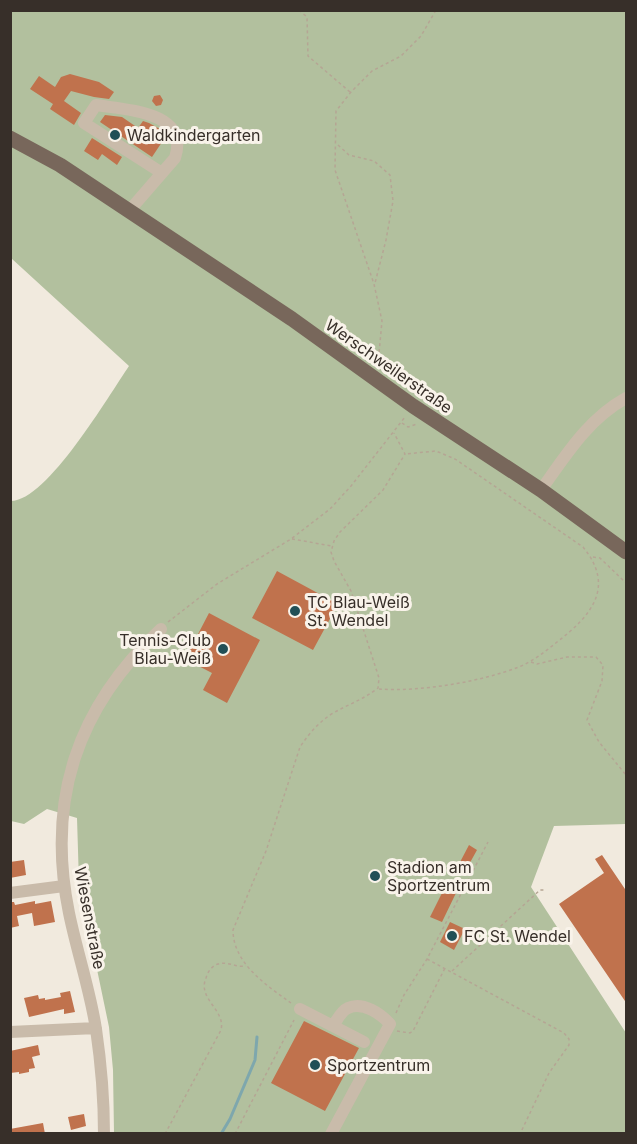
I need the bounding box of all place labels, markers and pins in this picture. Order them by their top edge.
place label: Waldkindergarten [127,125,261,145]
marker: Waldkindergarten [108,128,122,142]
place label: TC Blau-Weiß St. Wendel [307,592,410,630]
marker: TC Blau-Weiß St. Wendel [288,604,302,618]
place label: Tennis-Club Blau-Weiß [119,630,211,668]
marker: Tennis-Club Blau-Weiß [216,642,230,656]
place label: Stadion am Sportzentrum [387,857,490,895]
marker: Stadion am Sportzentrum [368,869,382,883]
place label: FC St. Wendel [464,926,571,946]
marker: FC St. Wendel [445,929,459,943]
place label: Sportzentrum [327,1055,430,1075]
marker: Sportzentrum [308,1058,322,1072]

